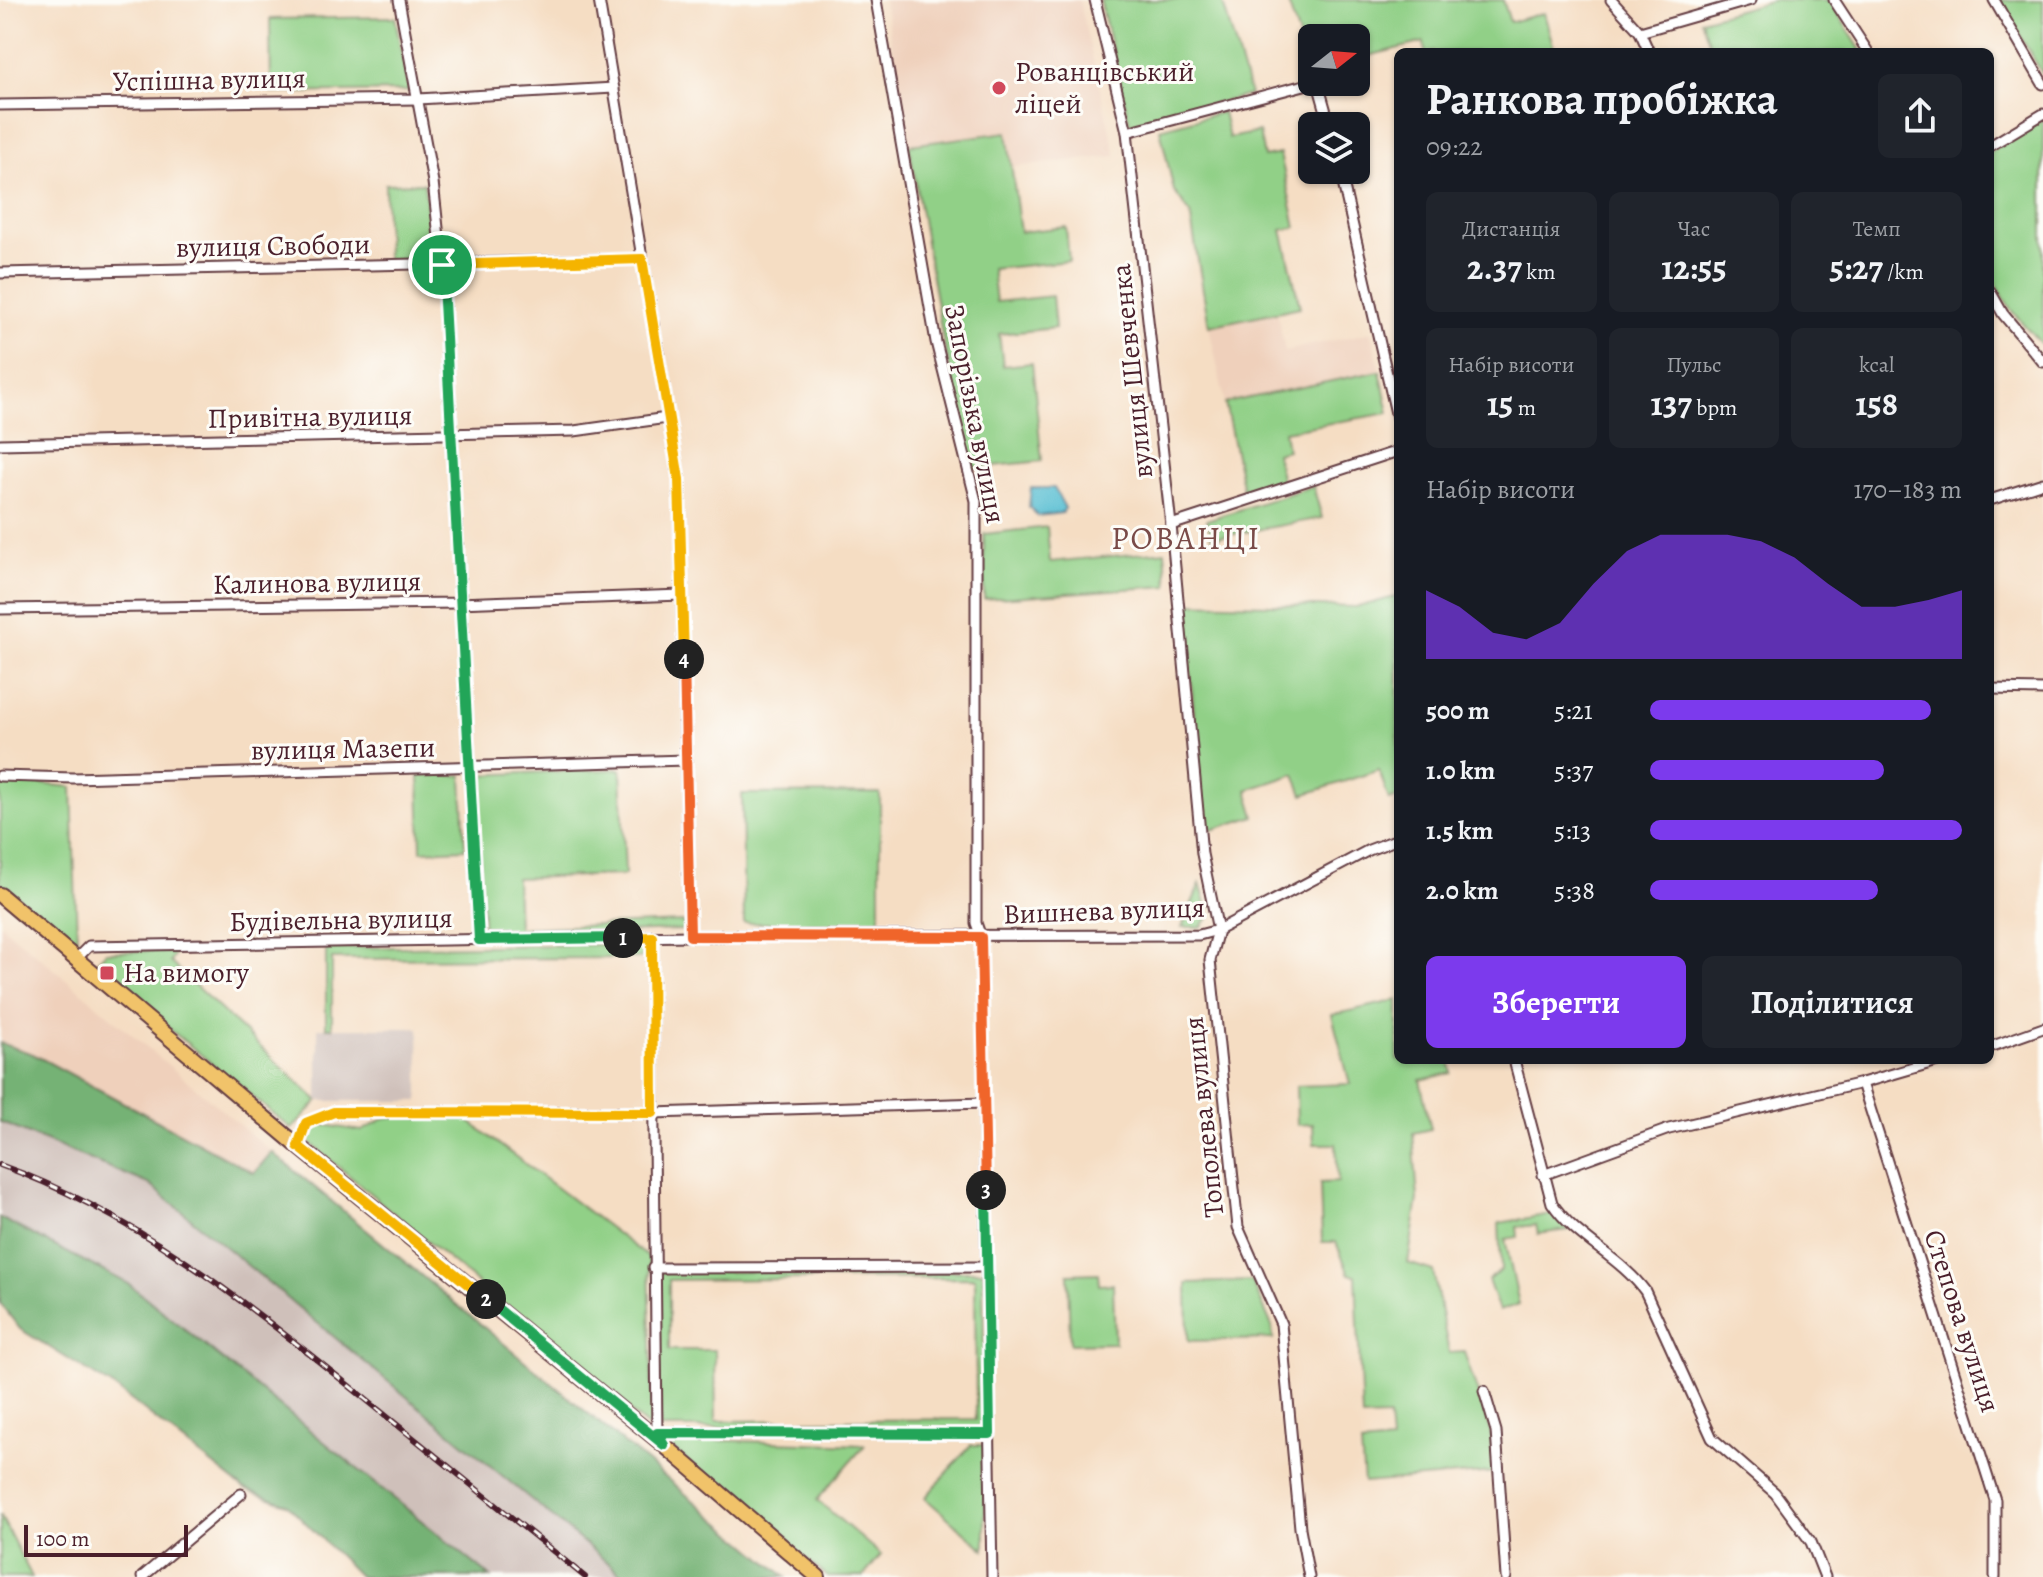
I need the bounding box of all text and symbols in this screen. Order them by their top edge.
north arrow [1298,24,1370,96]
map controls [1298,24,1370,184]
place label: Рованцівський ліцей [1015,53,1194,123]
street label: Успішна вулиця [112,59,306,101]
text: Ранкова пробіжка [1426,69,1778,129]
button: share [1878,74,1962,158]
marker: Рованцівський ліцей [990,79,1008,97]
button: layers [1298,112,1370,184]
text: 09:22 [1426,129,1483,164]
text: Дистанція [1462,214,1560,244]
text: Час [1678,214,1710,244]
text: Темп [1853,214,1901,244]
street label: вулиця Свободи [175,225,371,267]
pin [408,231,476,299]
icon: arrive [420,243,464,287]
text: 2.37 [1467,244,1522,291]
text: 12:55 [1661,244,1727,291]
text: 5:27 [1829,244,1883,291]
text: km [1522,257,1556,287]
text: /km [1883,257,1924,287]
street label: вулиця Шевченка [1102,262,1162,480]
street label: Запорізька вулиця [935,301,1015,527]
text: Набір висоти [1448,350,1574,380]
text: Пульс [1666,350,1722,380]
text: kcal [1859,350,1894,380]
text: 15 [1487,380,1513,427]
text: 137 [1651,380,1692,427]
text: 158 [1855,380,1898,427]
text: m [1513,393,1536,423]
text: bpm [1692,393,1737,423]
street label: Привітна вулиця [207,396,413,438]
text: Набір висоти [1426,472,1575,507]
text: 170–183 m [1853,472,1962,507]
district label: РОВАНЦІ [1111,516,1261,560]
street label: Калинова вулиця [212,562,422,604]
pin: 4 [664,639,704,679]
text: 4 [679,644,689,674]
text: 500 m [1426,693,1490,728]
text: 5:21 [1554,693,1593,728]
street label: вулиця Мазепи [250,728,436,770]
text: 1.0 km [1426,753,1495,788]
text: 5:37 [1554,753,1593,788]
text: 1.5 km [1426,813,1493,848]
text: 5:13 [1554,813,1591,848]
text: 2.0 km [1426,873,1499,908]
text: 5:38 [1554,873,1595,908]
street label: Вишнева вулиця [1002,888,1206,934]
street label: Будівельна вулиця [229,899,453,941]
pin: 1 [603,918,643,958]
text: 1 [619,923,627,953]
place label: На вимогу [123,954,249,992]
button: Зберегти [1426,956,1686,1048]
button: Поділитися [1702,956,1962,1048]
marker: На вимогу [98,964,116,982]
street label: Тополева вулиця [1175,1015,1233,1219]
pin: 3 [966,1170,1006,1210]
text: 3 [981,1175,991,1205]
street label: Степова вулиця [1915,1225,2009,1417]
pin: 2 [466,1279,506,1319]
text: 2 [481,1284,491,1314]
scale bar [24,1521,188,1557]
text: 100 m [36,1524,90,1554]

